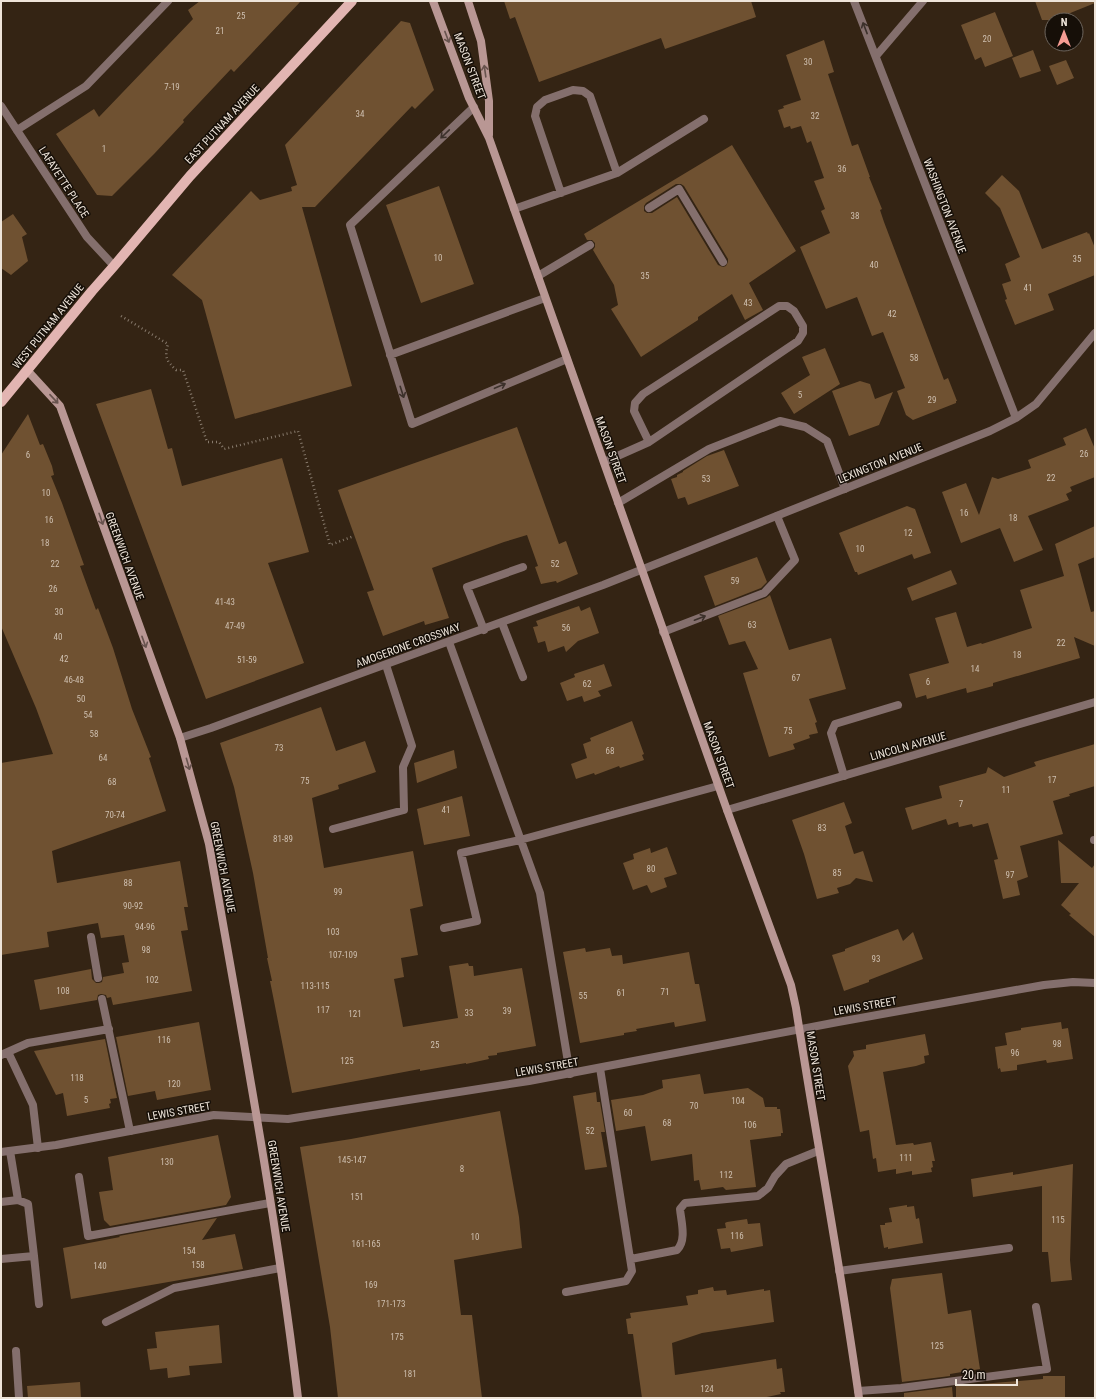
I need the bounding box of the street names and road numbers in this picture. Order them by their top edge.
street label: MASON STREET [451,31,488,102]
street label: EAST PUTNAM AVENUE [182,82,263,167]
street label: LAFAYETTE PLACE [36,144,92,221]
street label: WASHINGTON AVENUE [920,157,969,256]
street label: WEST PUTNAM AVENUE [10,281,87,371]
street label: MASON STREET [592,415,629,486]
street label: LEXINGTON AVENUE [836,440,925,486]
street label: GREENWICH AVENUE [103,510,147,602]
street label: AMOGERONE CROSSWAY [354,620,462,670]
street label: MASON STREET [700,720,737,791]
street label: LINCOLN AVENUE [869,729,948,764]
street label: GREENWICH AVENUE [207,820,238,914]
street label: LEWIS STREET [832,994,898,1018]
street label: MASON STREET [804,1030,827,1102]
street label: LEWIS STREET [514,1055,580,1079]
street label: LEWIS STREET [146,1099,212,1123]
street label: GREENWICH AVENUE [265,1139,292,1233]

